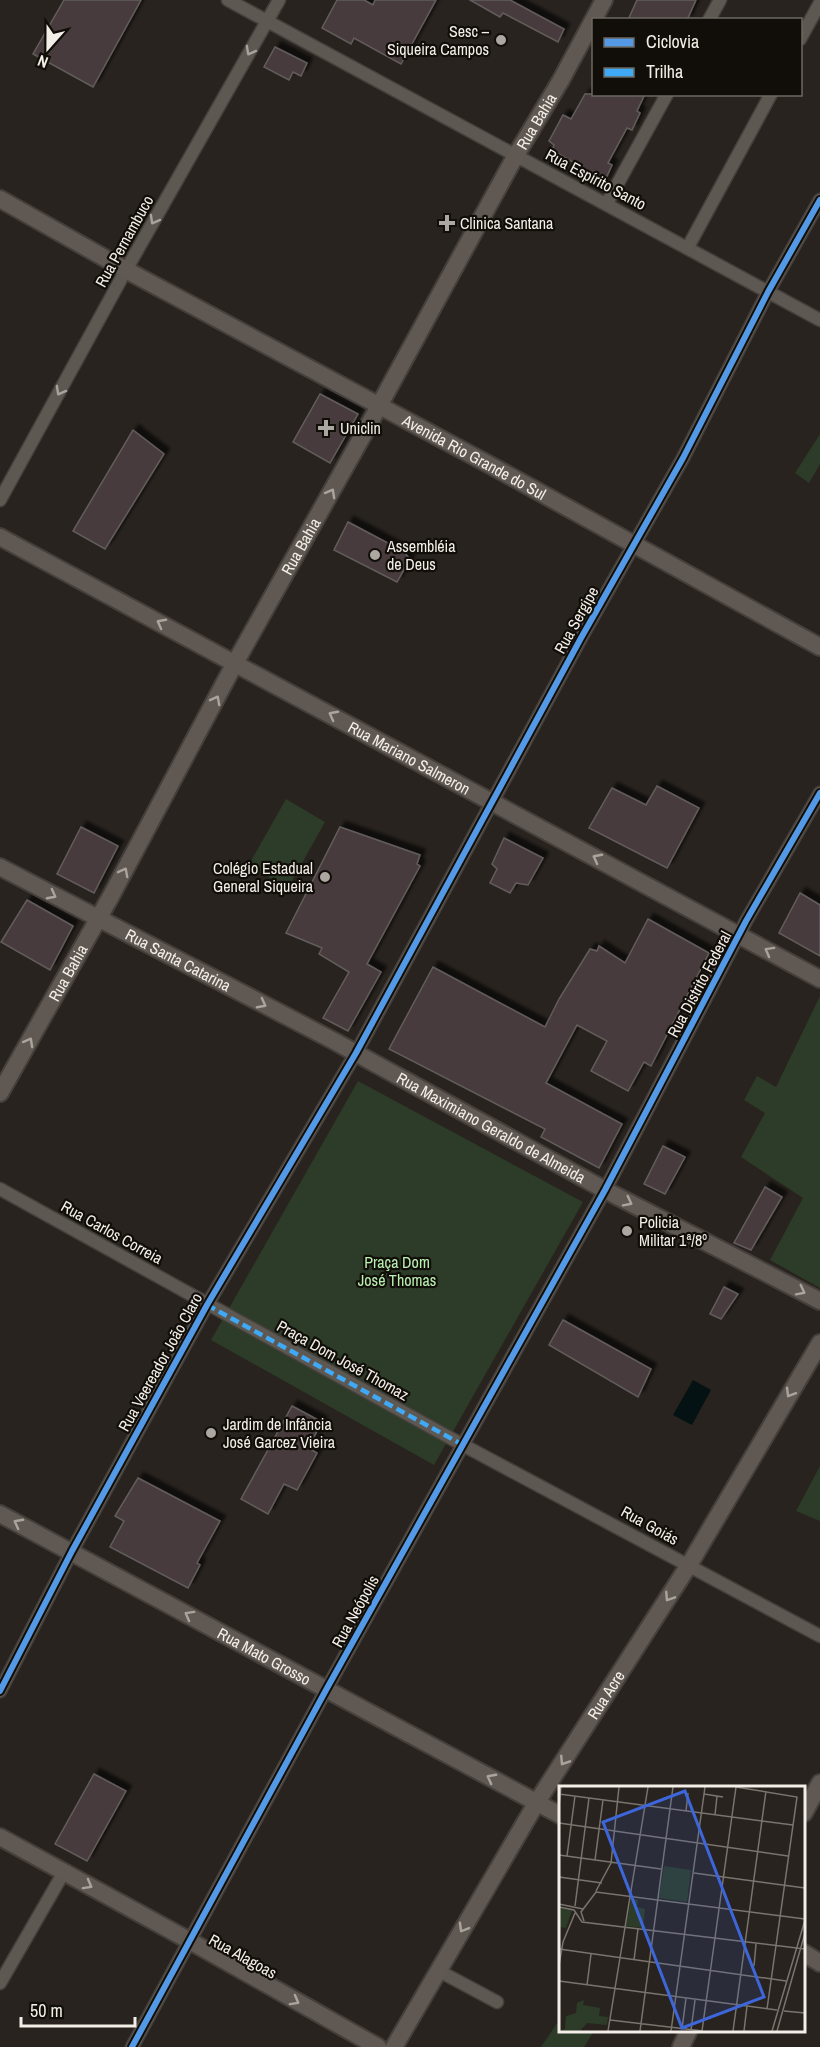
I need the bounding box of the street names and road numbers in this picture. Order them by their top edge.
street label: Rua Bahia [511,88,562,153]
street label: Rua Espírito Santo [542,143,650,215]
street label: Rua Pernambuco [90,191,158,291]
street label: Avenida Rio Grande do Sul [398,409,550,505]
street label: Rua Bahia [276,513,326,579]
street label: Rua Sergipe [549,582,603,658]
street label: Rua Mariano Salmeron [344,716,474,800]
street label: Rua Santa Catarina [122,923,235,997]
street label: Rua Distrito Federal [662,927,736,1041]
street label: Rua Bahia [43,940,93,1005]
street label: Rua Maximiano Geraldo de Almeida [393,1067,590,1189]
street label: Rua Carlos Correia [57,1195,167,1269]
street label: Rua Veereador João Claro [113,1289,207,1435]
street label: Praça Dom José Thomaz [273,1315,413,1406]
street label: Rua Goiás [617,1500,683,1550]
street label: Rua Neópolis [326,1571,384,1651]
street label: Rua Mato Grosso [214,1622,315,1690]
street label: Rua Acre [582,1666,630,1723]
street label: Rua Alagoas [205,1928,281,1984]

